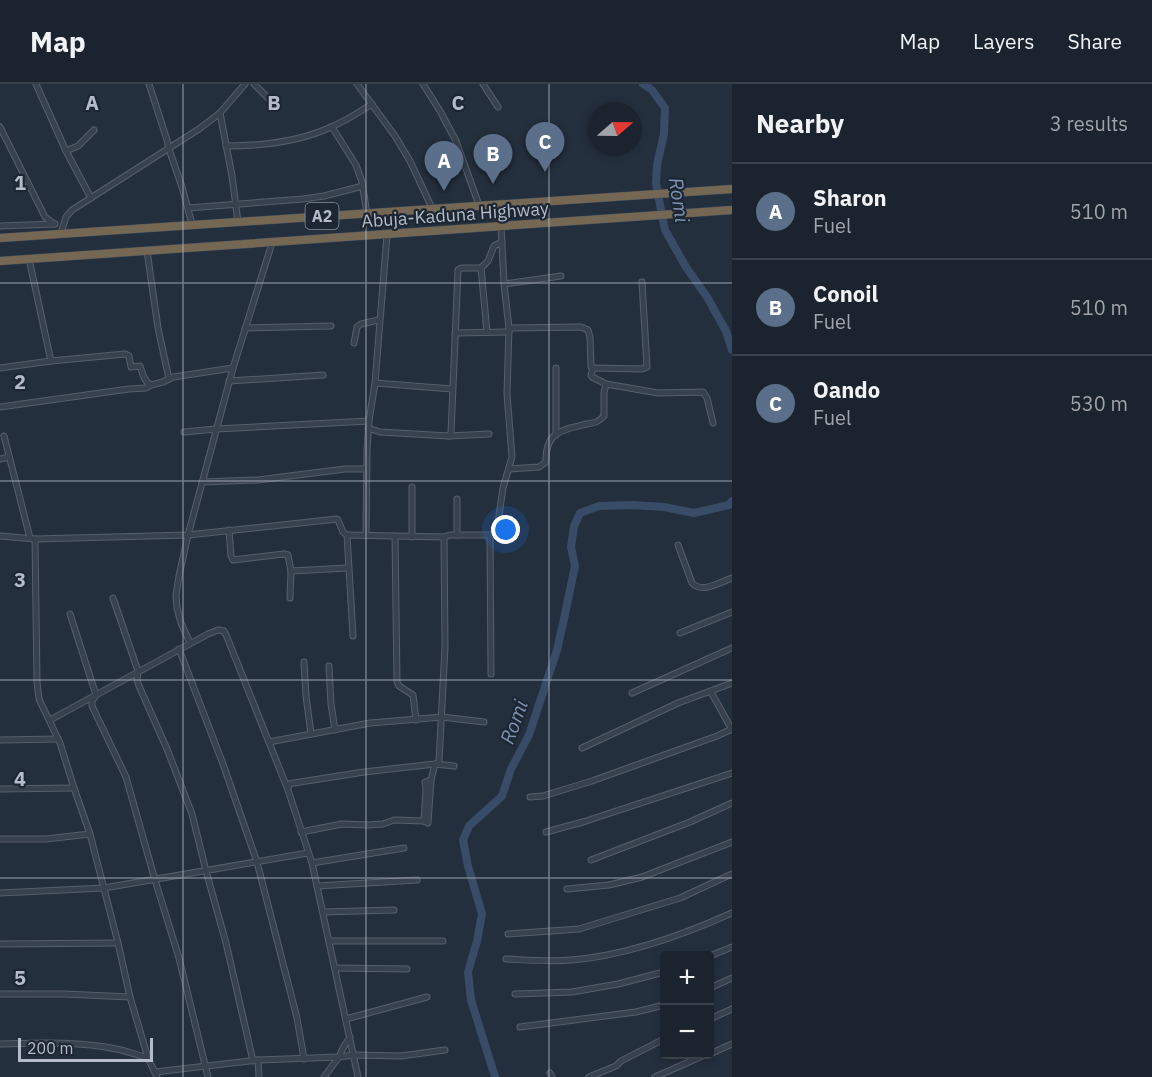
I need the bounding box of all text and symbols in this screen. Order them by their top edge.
text: Map [30,23,86,60]
text: Map [900,27,940,55]
text: Layers [973,27,1035,55]
text: Share [1068,27,1122,55]
text: A [85,89,99,116]
text: B [267,89,281,116]
text: C [451,89,465,116]
north arrow [588,102,642,156]
text: Nearby [756,106,844,140]
text: 3 results [1050,110,1128,137]
pin: C [526,122,564,172]
pin: B [474,135,512,184]
pin: A [424,141,464,191]
text: 1 [14,169,26,196]
water label: Romi [663,176,696,225]
text: Sharon [813,183,887,212]
street label: Abuja-Kaduna Highway [360,196,550,233]
text: A [769,198,782,225]
text: 510 m [1070,198,1128,225]
road number: A2 [306,203,338,229]
text: Fuel [813,212,851,239]
text: Conoil [813,279,878,308]
text: B [769,294,782,321]
text: 510 m [1070,294,1128,321]
text: Fuel [813,308,851,335]
text: 2 [14,368,26,395]
text: Oando [813,375,880,404]
text: C [769,390,782,417]
text: 530 m [1070,390,1128,417]
text: Fuel [813,404,851,431]
your location [491,515,520,544]
text: 3 [14,566,26,593]
water label: Romi [493,695,534,748]
text: 4 [14,765,26,792]
map controls [660,951,714,1059]
button: + [660,951,714,1005]
text: 5 [14,964,26,991]
button: − [660,1005,714,1059]
scale bar [18,1035,153,1062]
text: 200 m [27,1038,74,1058]

